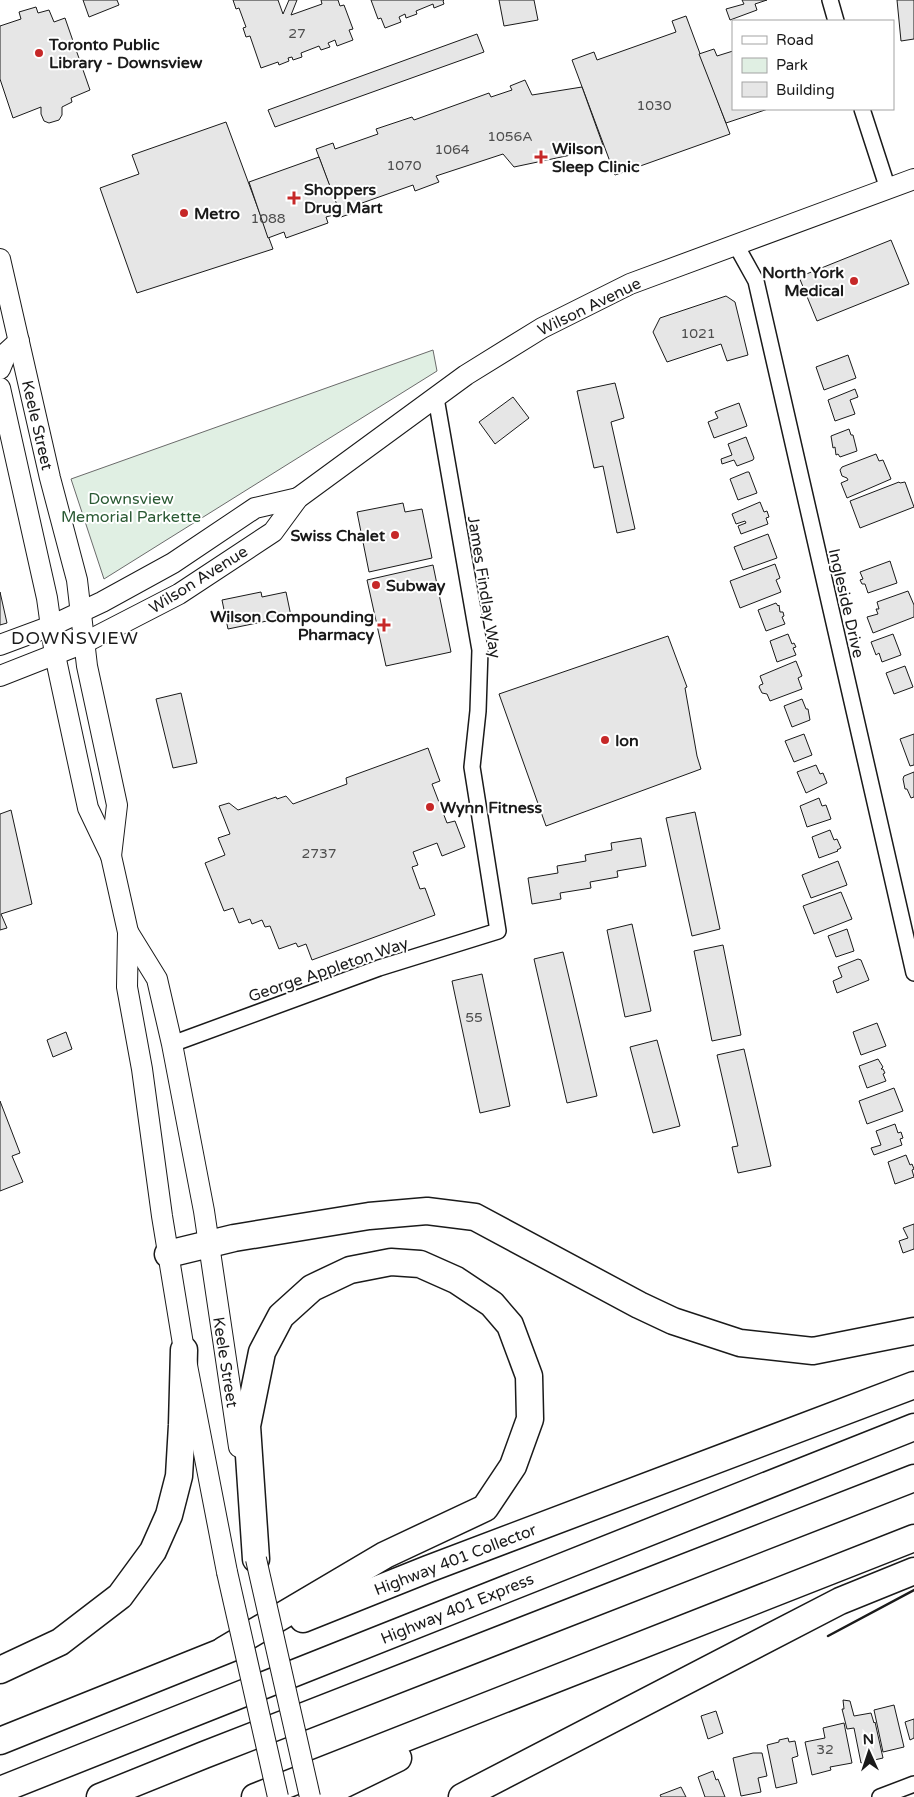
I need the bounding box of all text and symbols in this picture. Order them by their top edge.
legend [732,20,894,110]
house number: 27 [288,25,306,42]
text: Road [776,31,814,49]
place label: Toronto Public Library - Downsview [48,35,203,73]
marker: Toronto Public Library - Downsview [33,47,45,59]
text: Park [776,56,808,74]
text: Building [776,81,835,99]
house number: 1030 [636,97,672,114]
house number: 1056A [487,128,533,145]
place label: Wilson Sleep Clinic [552,139,640,177]
house number: 1064 [434,141,470,158]
marker: Wilson Sleep Clinic [534,150,548,164]
house number: 1070 [386,157,422,174]
place label: Shoppers Drug Mart [304,180,384,218]
marker: Shoppers Drug Mart [288,192,300,204]
place label: Metro [194,204,240,224]
marker: Metro [178,207,190,219]
house number: 1088 [250,210,286,227]
place label: North York Medical [762,263,844,301]
street label: Wilson Avenue [534,273,644,341]
marker: North York Medical [848,275,860,287]
house number: 1021 [680,325,716,342]
street label: Keele Street [17,378,57,472]
park label: Downsview Memorial Parkette [61,489,201,527]
street label: James Findlay Way [463,514,505,660]
place label: Swiss Chalet [290,526,386,546]
marker: Swiss Chalet [389,529,401,541]
street label: Wilson Avenue [146,542,252,618]
street label: Ingleside Drive [824,547,868,660]
place label: Subway [386,576,446,596]
marker: Subway [370,579,382,591]
place label: Wilson Compounding Pharmacy [210,607,374,645]
marker: Wilson Compounding Pharmacy [378,619,390,631]
district label: DOWNSVIEW [11,627,139,649]
place label: Ion [615,731,639,751]
marker: Ion [599,734,611,746]
place label: Wynn Fitness [440,798,542,818]
marker: Wynn Fitness [424,801,436,813]
house number: 2737 [301,845,337,862]
street label: George Appleton Way [246,933,411,1007]
house number: 55 [465,1009,483,1026]
street label: Keele Street [208,1315,242,1409]
street label: Highway 401 Collector [371,1519,540,1600]
street label: Highway 401 Express [378,1569,537,1649]
north arrow [844,1727,894,1777]
text: N [862,1731,874,1748]
house number: 32 [816,1741,834,1758]

